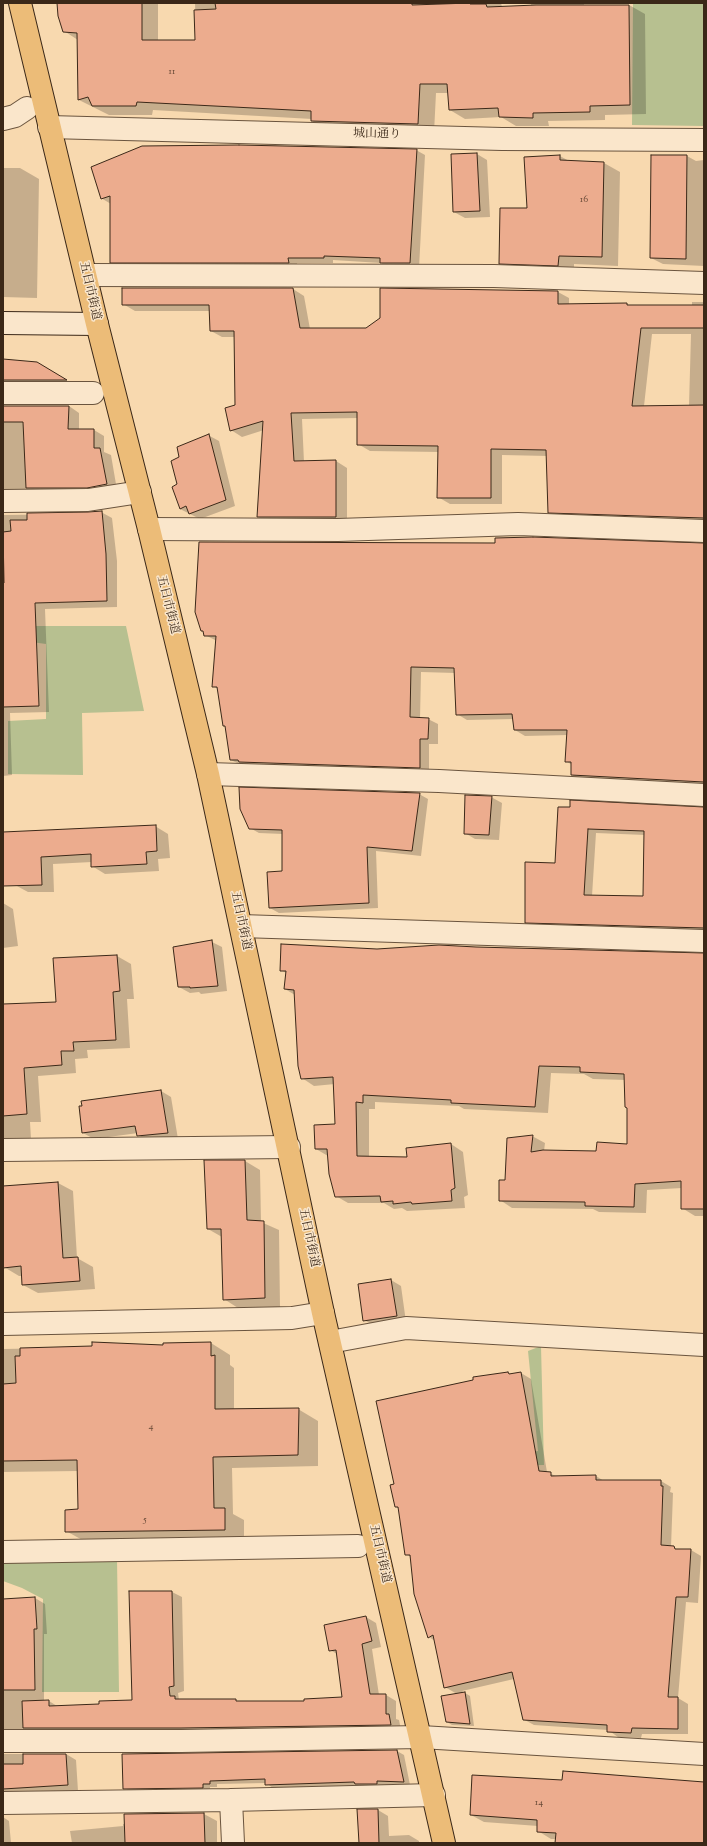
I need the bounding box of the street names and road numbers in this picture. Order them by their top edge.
street label: 城山通り [353,127,401,143]
street label: 五日市街道 [75,260,103,322]
street label: 五日市街道 [153,574,181,636]
street label: 五日市街道 [227,890,253,952]
street label: 五日市街道 [295,1207,321,1269]
street label: 五日市街道 [365,1523,393,1585]

